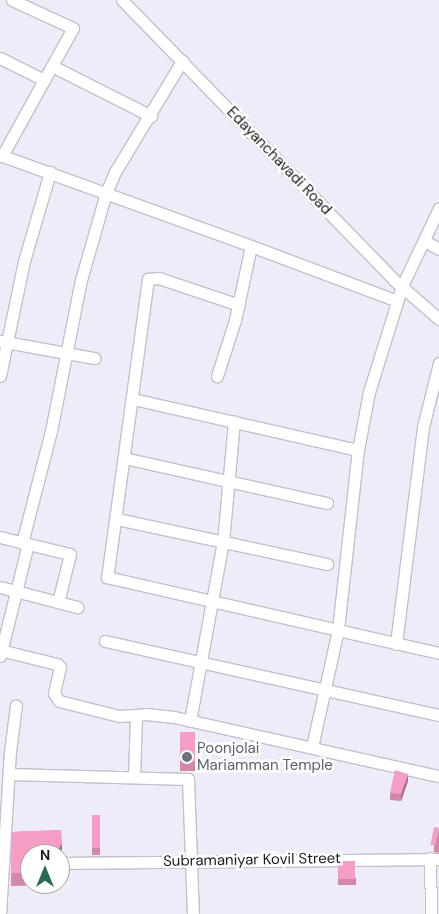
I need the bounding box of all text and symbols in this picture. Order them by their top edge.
street label: Edayanchavadi Road [223,103,335,219]
place label: Poonjolai Mariamman Temple [197,739,333,774]
marker: Poonjolai Mariamman Temple [181,751,193,763]
north arrow [20,844,70,894]
text: N [40,846,50,864]
street label: Subramaniyar Kovil Street [163,849,341,871]

